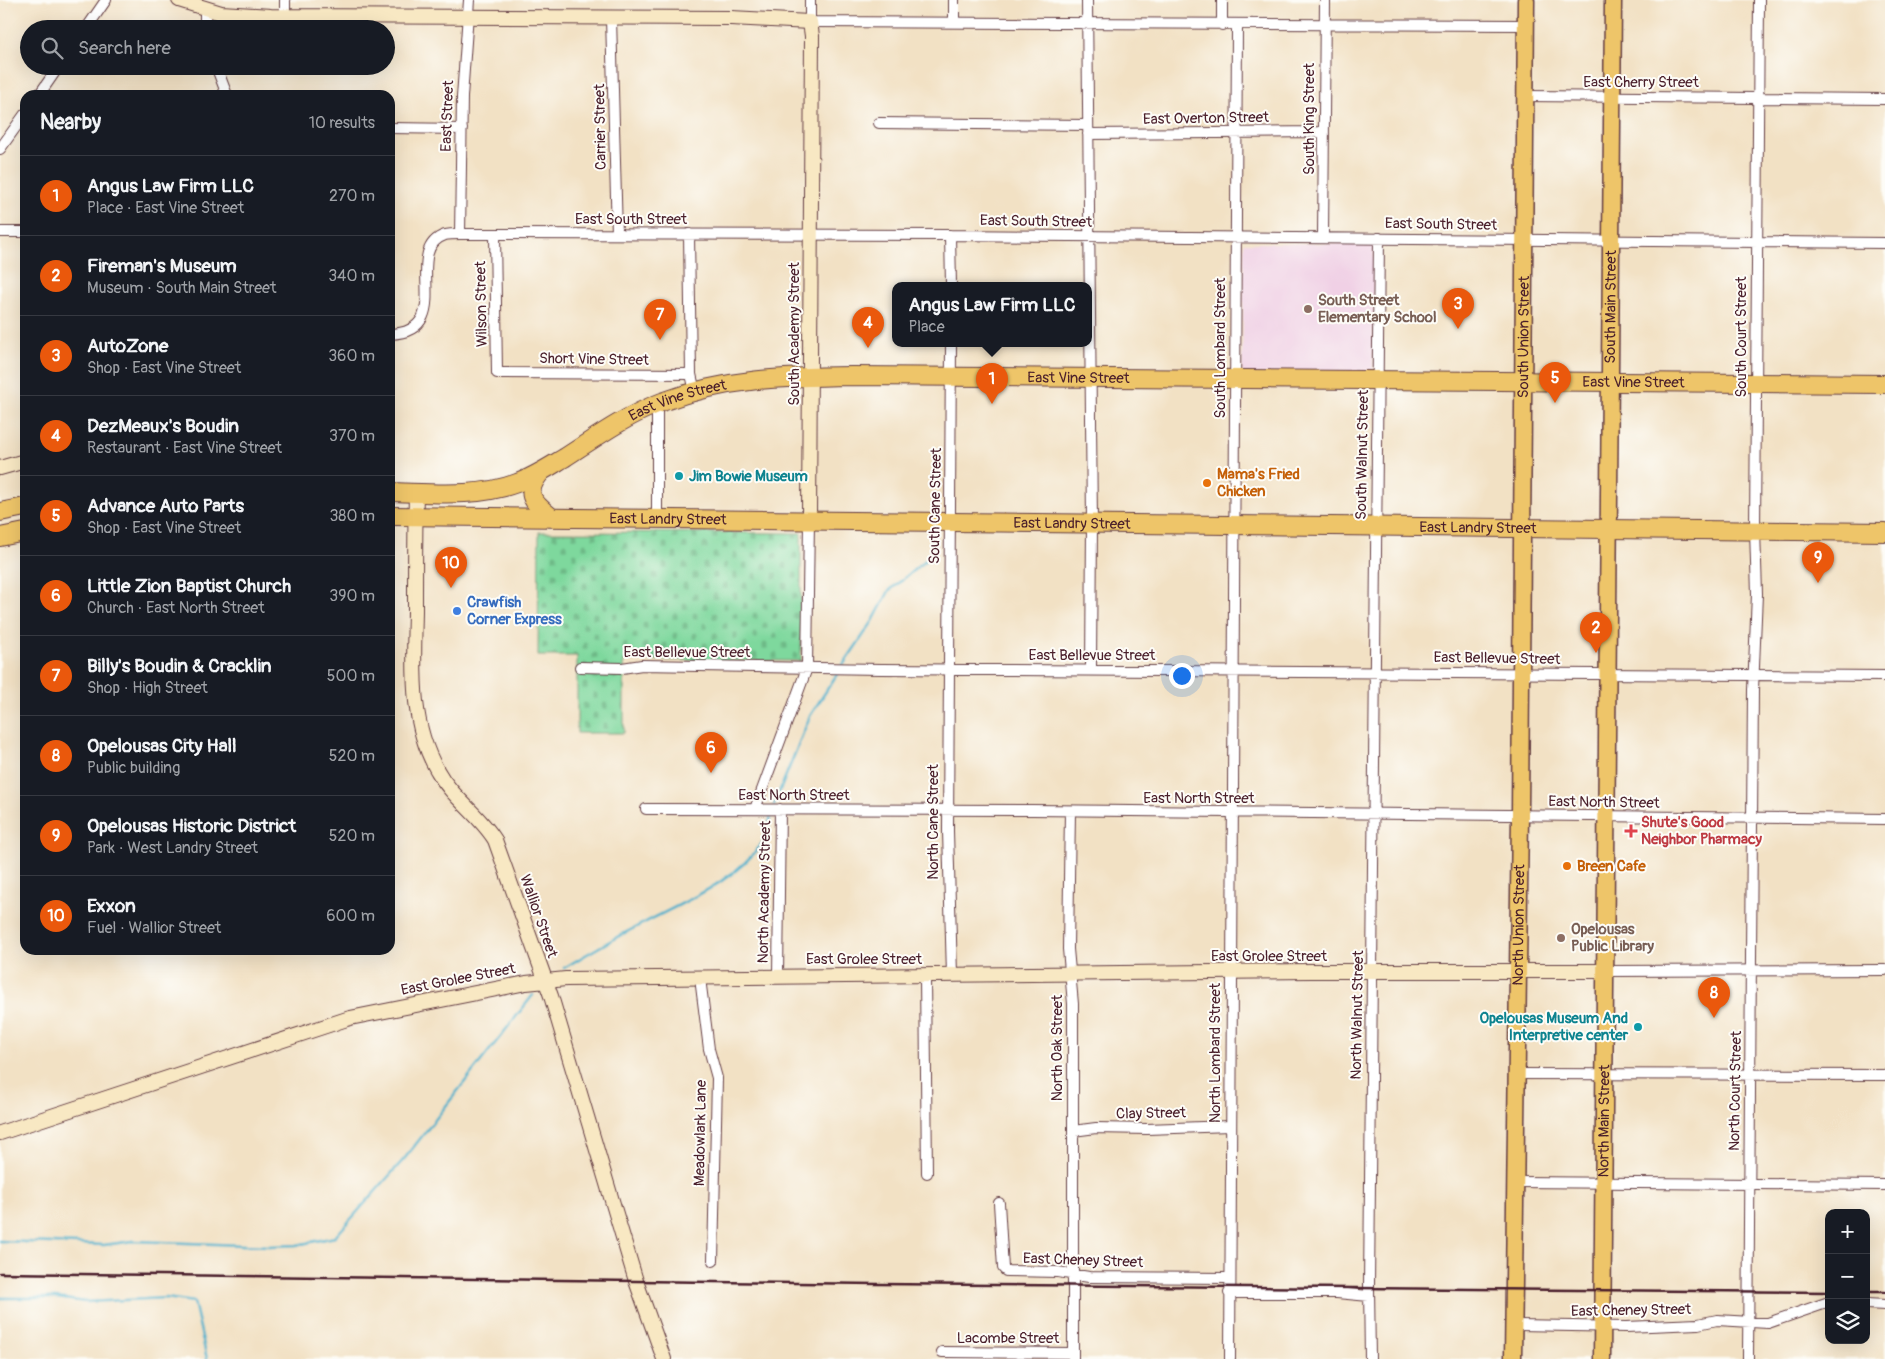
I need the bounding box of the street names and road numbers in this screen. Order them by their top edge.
street label: South King Street [1300,62,1319,175]
street label: East Cherry Street [1583,73,1700,92]
street label: East Street [437,79,458,152]
street label: Carrier Street [590,83,611,170]
street label: East Overton Street [1143,108,1270,129]
street label: East South Street [575,210,688,229]
street label: East South Street [980,211,1093,232]
street label: East South Street [1385,214,1498,235]
street label: South Main Street [1601,249,1621,364]
street label: Wilson Street [471,260,492,347]
street label: South Academy Street [785,261,804,406]
street label: South Union Street [1514,275,1534,398]
street label: South Court Street [1732,276,1751,397]
street label: South Lombard Street [1211,277,1230,418]
street label: Short Vine Street [539,349,650,370]
street label: East Vine Street [1027,368,1131,388]
street label: East Vine Street [1582,373,1686,392]
street label: East Vine Street [625,376,729,426]
street label: South Walnut Street [1352,389,1373,520]
street label: South Cane Street [925,447,946,564]
street label: East Landry Street [609,509,728,530]
street label: East Landry Street [1013,514,1132,534]
street label: East Landry Street [1419,518,1538,538]
street label: East Bellevue Street [624,643,751,662]
street label: East Bellevue Street [1029,646,1156,665]
street label: East Bellevue Street [1433,648,1562,669]
street label: North Cane Street [924,763,943,880]
street label: East North Street [738,786,851,805]
street label: East North Street [1143,789,1256,808]
street label: East North Street [1548,792,1661,813]
street label: North Academy Street [754,820,775,963]
street label: North Union Street [1509,863,1529,986]
street label: Wallior Street [515,872,562,961]
street label: East Grolee Street [1211,947,1328,966]
street label: North Walnut Street [1347,949,1368,1080]
street label: East Grolee Street [806,950,923,969]
street label: East Grolee Street [399,959,518,1000]
street label: North Lombard Street [1206,982,1225,1123]
street label: North Oak Street [1048,994,1067,1101]
street label: North Court Street [1725,1030,1746,1151]
street label: North Main Street [1594,1064,1614,1177]
street label: Meadowlark Lane [690,1079,711,1186]
street label: Clay Street [1116,1103,1187,1124]
street label: East Cheney Street [1022,1249,1144,1272]
street label: East Cheney Street [1571,1300,1692,1321]
street label: Lacombe Street [957,1329,1060,1348]

